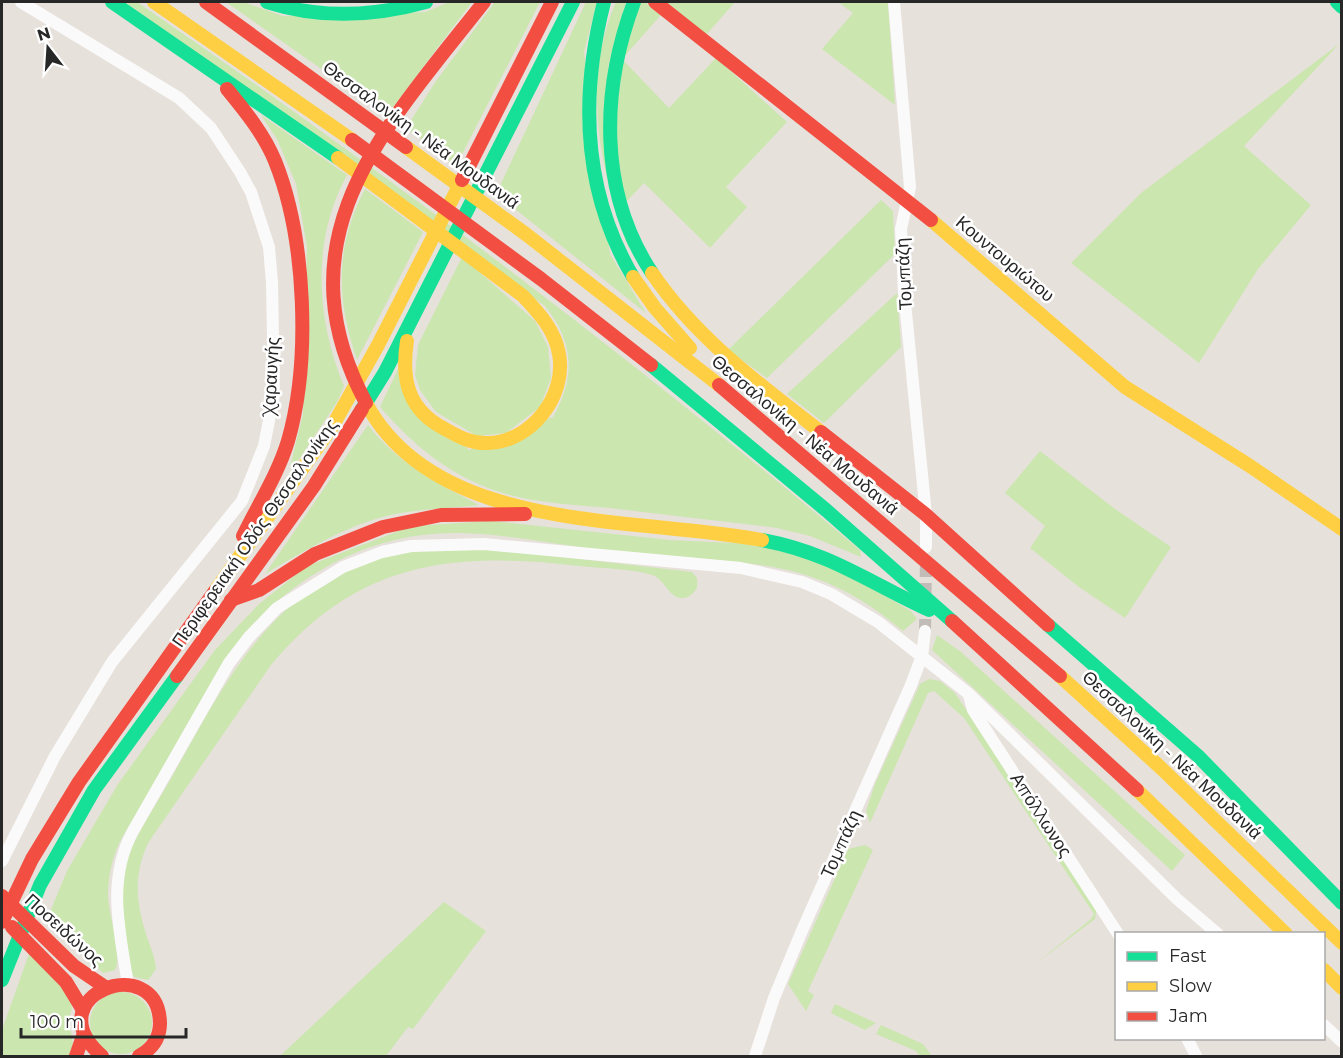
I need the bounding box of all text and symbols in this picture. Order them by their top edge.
north arrow [18,18,78,78]
text: N [35,23,53,45]
street label: Θεσσαλονίκη - Νέα Μουδανιά [318,56,524,214]
street label: Κουντουριώτου [951,211,1059,307]
street label: Τομπάζη [891,237,917,311]
street label: Χαραυγής [258,336,284,419]
street label: Θεσσαλονίκη - Νέα Μουδανιά [707,350,903,520]
street label: Περιφερειακή Οδός Θεσσαλονίκης [167,414,343,651]
street label: Θεσσαλονίκη - Νέα Μουδανιά [1078,666,1266,844]
street label: Απόλλωνος [1006,769,1077,862]
street label: Τομπάζη [816,807,866,881]
street label: Ποσειδώνος [20,889,108,971]
legend [1115,932,1325,1040]
text: Fast [1169,945,1207,967]
text: Slow [1169,975,1212,997]
scale bar [21,1001,186,1039]
text: Jam [1168,1005,1208,1027]
text: 100 m [30,1011,84,1033]

